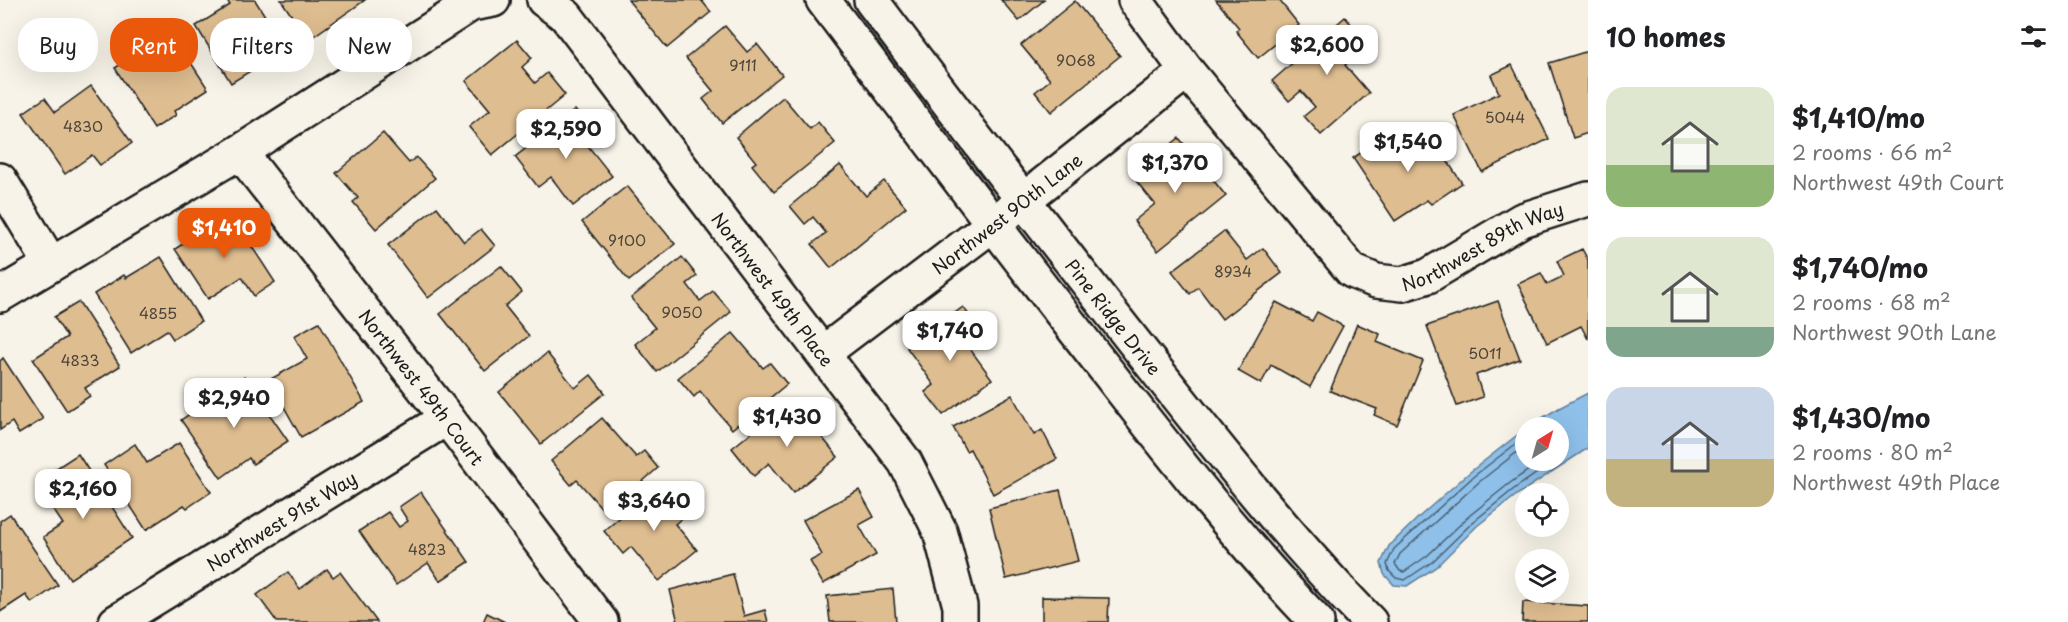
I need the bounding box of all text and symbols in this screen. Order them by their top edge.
text: 10 homes [1606,17,1726,56]
chip: Buy [18,18,98,72]
chip: Rent [110,18,198,72]
chip: Filters [210,18,314,72]
chip: New [326,18,412,72]
icon: filters [2017,20,2050,53]
pin: $2,600 [1278,25,1376,76]
text: $2,600 [1290,29,1364,59]
house number: 9068 [1056,48,1096,71]
house number: 9111 [729,53,757,76]
text: $1,410/mo [1792,98,1925,137]
house number: 5044 [1485,105,1525,128]
pin: $2,590 [517,109,615,160]
icon: home [1654,111,1726,183]
text: $2,590 [530,113,602,143]
house number: 4830 [63,114,103,137]
pin: $1,540 [1359,122,1457,173]
text: $1,540 [1374,126,1442,156]
text: 2 rooms · 66 m² [1792,137,1952,167]
pin: $1,370 [1126,143,1224,194]
street label: Northwest 90th Lane [926,145,1088,280]
text: $1,370 [1142,147,1208,177]
text: Northwest 49th Court [1792,167,2004,197]
street label: Northwest 89th Way [1398,194,1567,297]
street label: Northwest 49th Place [706,206,841,372]
pin: $1,410 [175,208,273,259]
text: $1,410 [192,212,256,242]
house number: 9100 [608,228,646,251]
text: $1,740/mo [1792,248,1928,287]
street label: Pine Ridge Drive [1060,253,1168,380]
house number: 8934 [1214,259,1252,282]
icon: home [1654,261,1726,333]
text: 2 rooms · 68 m² [1792,287,1951,317]
house number: 9050 [662,300,702,323]
house number: 4855 [139,301,177,324]
street label: Northwest 49th Court [353,303,491,470]
pin: $1,740 [901,311,999,362]
text: $1,740 [916,315,984,345]
text: Northwest 90th Lane [1792,317,1997,347]
house number: 5011 [1468,341,1502,364]
house number: 4833 [61,348,99,371]
pin: $2,940 [185,378,283,429]
text: $2,940 [198,382,270,412]
pin: $1,430 [738,397,836,448]
text: $1,430/mo [1792,398,1930,437]
text: $1,430 [753,401,821,431]
icon: home [1654,411,1726,483]
north arrow [1515,417,1569,471]
map controls [1515,417,1569,603]
text: 2 rooms · 80 m² [1792,437,1953,467]
street label: Northwest 91st Way [201,464,362,577]
text: Northwest 49th Place [1792,467,2000,497]
pin: $2,160 [34,469,132,520]
text: $2,160 [49,473,117,503]
pin: $3,640 [605,481,703,532]
button: locate [1515,483,1569,537]
text: $3,640 [618,485,690,515]
house number: 4823 [408,537,446,560]
button: layers [1515,549,1569,603]

